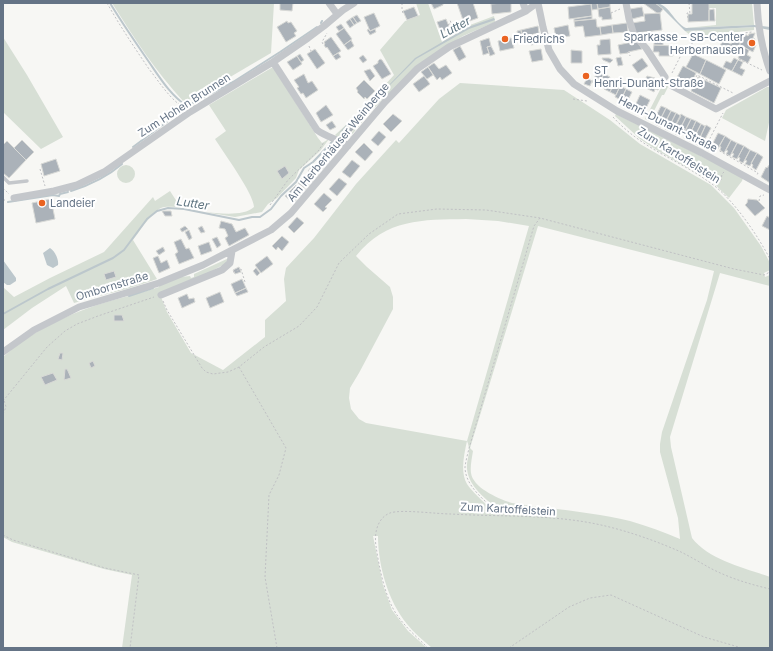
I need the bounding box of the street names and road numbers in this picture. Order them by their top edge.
street label: Zum Hohen Brunnen [135,70,233,140]
street label: Am Herberhäuser Weinberge [284,79,392,205]
street label: Henri-Dunant-Straße [616,93,720,155]
street label: Zum Kartoffelstein [635,124,723,186]
street label: Ombornstraße [74,268,150,304]
street label: Zum Kartoffelstein [460,500,556,518]

